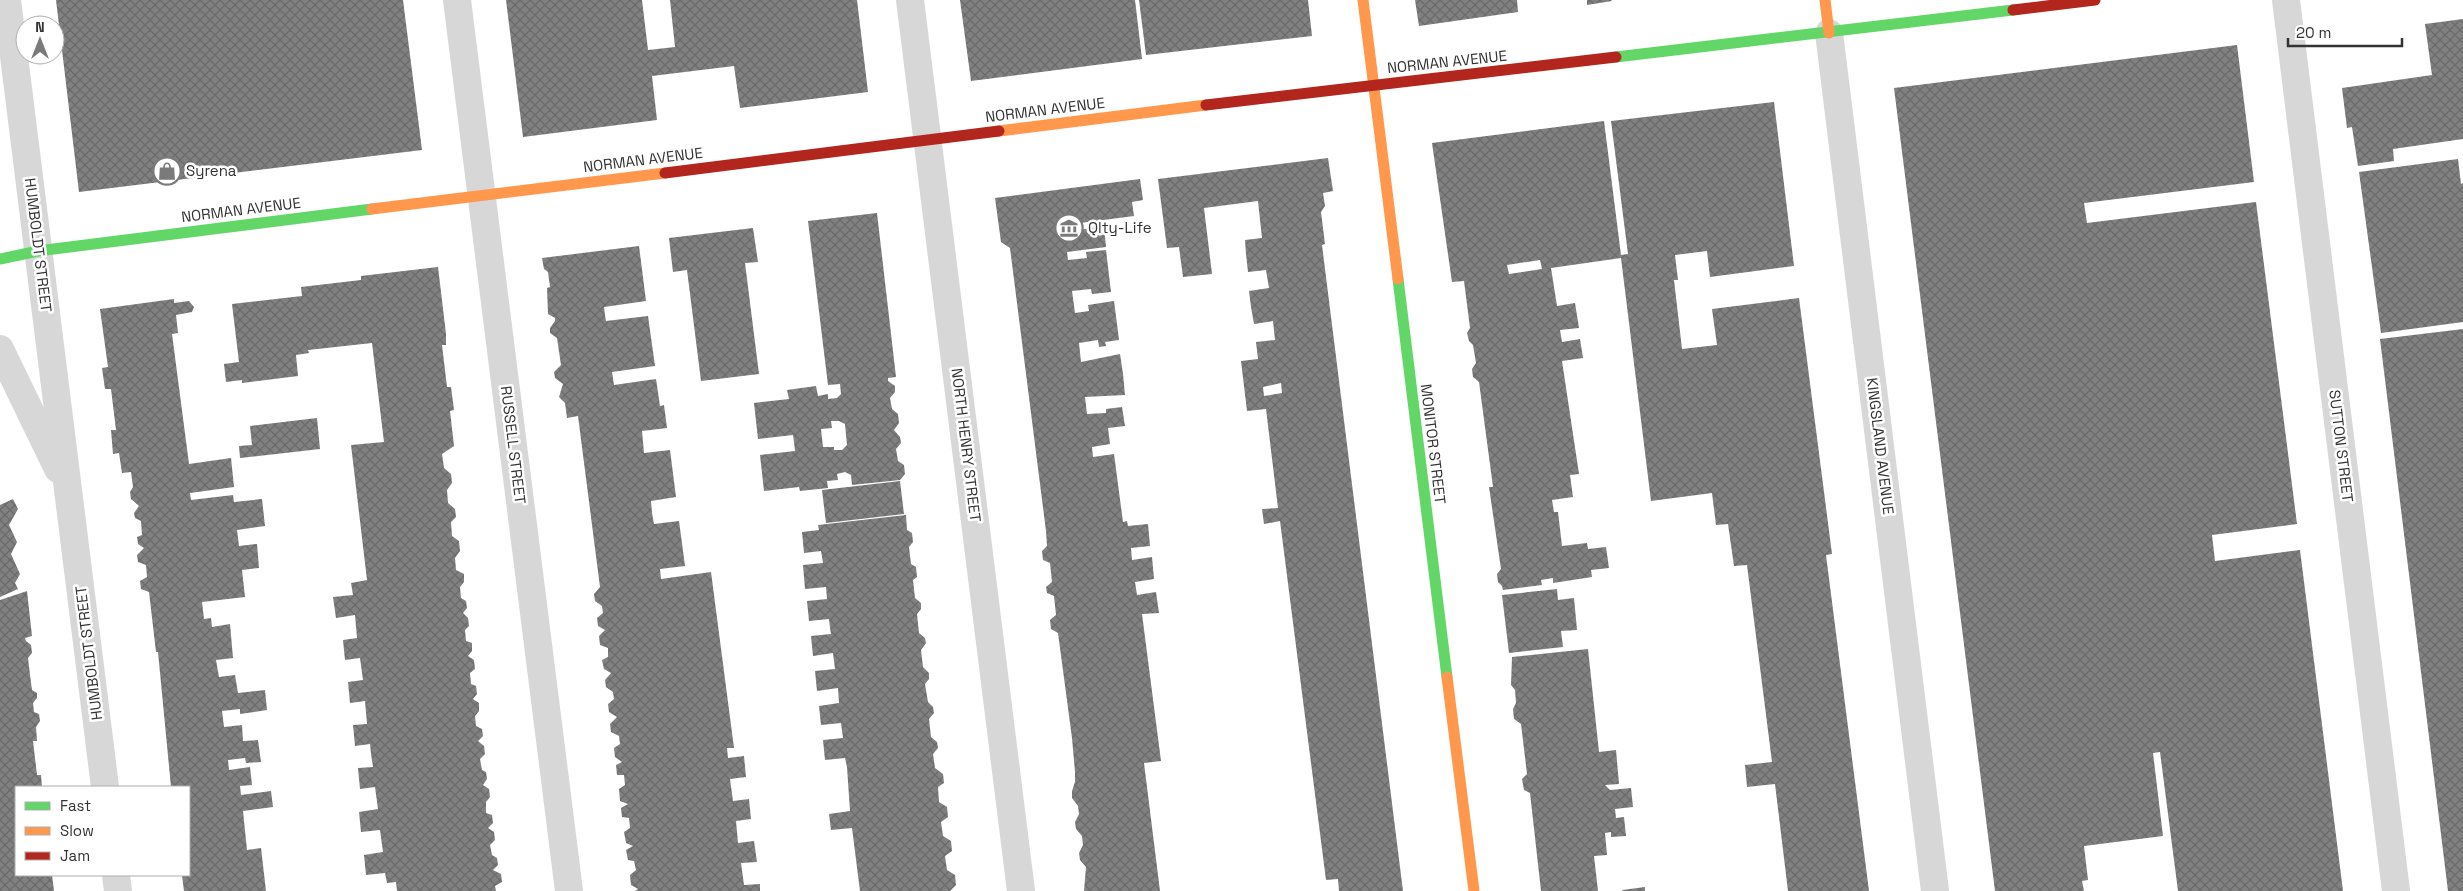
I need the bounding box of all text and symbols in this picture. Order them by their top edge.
north arrow [15,15,65,65]
scale bar [2288,15,2402,47]
text: N [35,18,45,36]
text: 20 m [2296,23,2331,42]
street label: NORMAN AVENUE [1386,46,1508,77]
street label: NORMAN AVENUE [984,93,1106,126]
street label: NORMAN AVENUE [582,143,704,176]
shop icon: Syrena [152,156,182,186]
place label: Syrena [186,161,237,180]
street label: HUMBOLDT STREET [21,177,56,313]
street label: NORMAN AVENUE [180,193,302,226]
museum icon: Qlty-Life [1054,213,1084,243]
place label: Qlty-Life [1088,218,1152,237]
street label: NORTH HENRY STREET [948,367,985,523]
street label: KINGSLAND AVENUE [1863,376,1898,516]
street label: MONITOR STREET [1417,383,1450,505]
street label: RUSSELL STREET [497,385,530,505]
street label: SUTTON STREET [2325,389,2358,503]
street label: HUMBOLDT STREET [71,585,106,721]
legend [15,786,190,876]
text: Fast [60,796,91,815]
text: Slow [60,821,94,840]
text: Jam [60,846,90,865]

